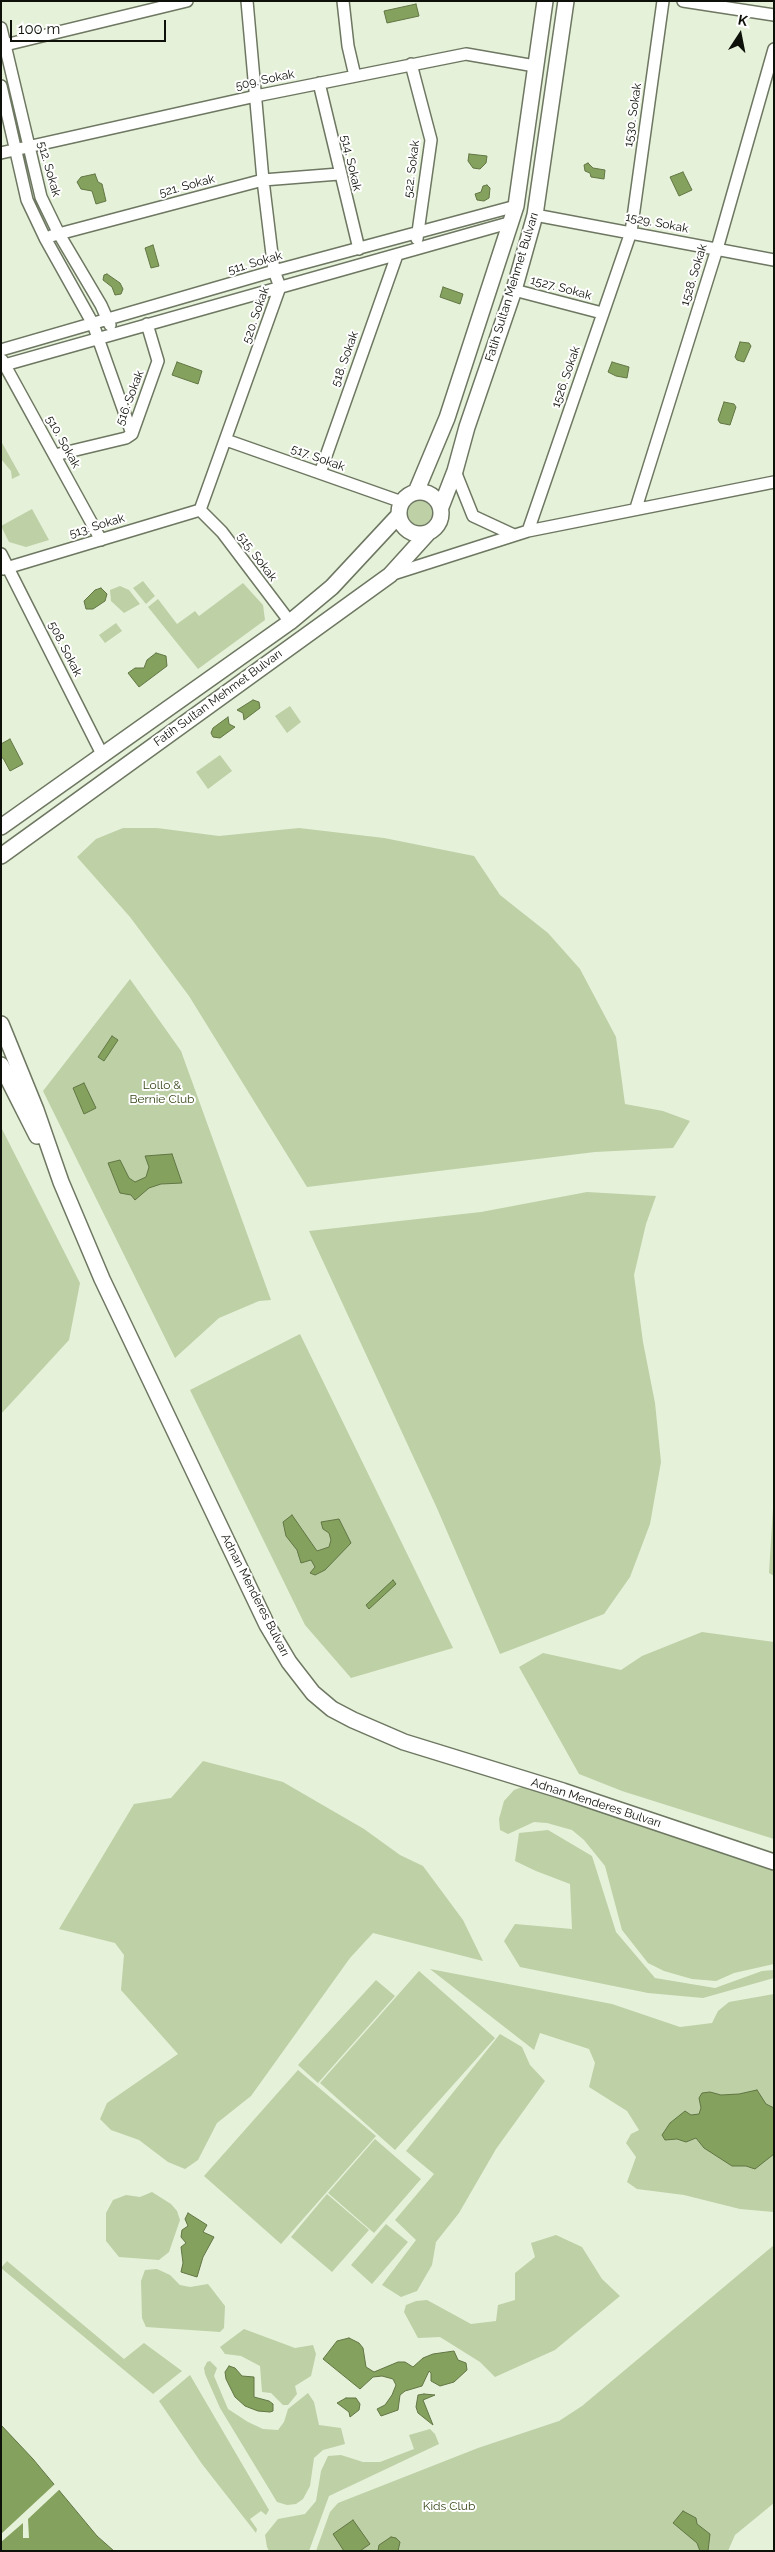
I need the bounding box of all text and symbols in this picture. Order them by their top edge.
scale bar [12,10,169,42]
north arrow [715,10,765,60]
text: K [737,12,749,29]
text: 100 m [18,20,60,38]
street label: 509. Sokak [234,67,296,93]
street label: 1530. Sokak [621,82,645,148]
street label: 514. Sokak [338,134,364,192]
street label: 522. Sokak [401,139,423,199]
street label: 512. Sokak [34,140,64,198]
street label: 521. Sokak [158,172,216,200]
street label: 1529. Sokak [624,210,690,236]
street label: Fatih Sultan Mehmet Bulvarı [482,211,542,363]
street label: 1528. Sokak [678,242,710,308]
street label: 511. Sokak [226,248,284,278]
street label: 1527. Sokak [529,273,593,303]
street label: 520. Sokak [240,285,272,345]
street label: 518. Sokak [328,329,362,389]
street label: 1526. Sokak [549,344,583,410]
street label: 516. Sokak [113,368,147,428]
street label: 510. Sokak [43,413,83,471]
street label: 517. Sokak [289,442,347,474]
street label: 513. Sokak [68,511,126,541]
street label: 515. Sokak [234,530,280,584]
street label: 508. Sokak [45,619,85,679]
street label: Fatih Sultan Mehmet Bulvarı [151,647,285,749]
park label: Lollo & Bernie Club [130,1078,194,1106]
street label: Adnan Menderes Bulvarı [218,1531,292,1659]
street label: Adnan Menderes Bulvarı [529,1775,663,1831]
park label: Kids Club [423,2499,475,2513]

